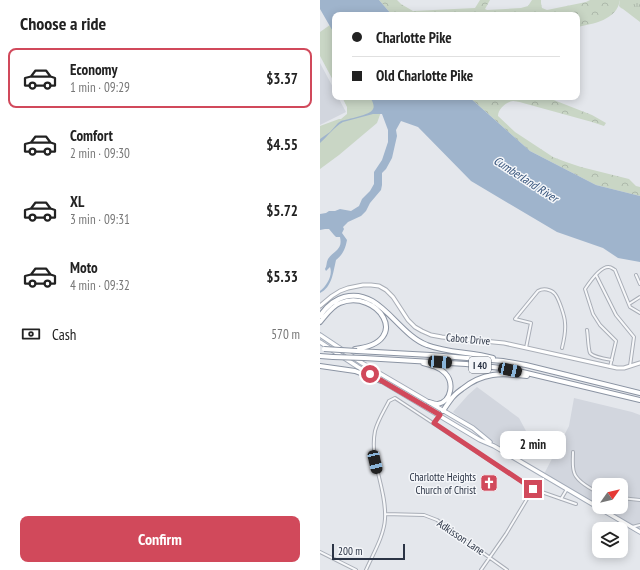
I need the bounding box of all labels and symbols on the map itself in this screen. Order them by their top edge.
water label: Cumberland River [491,153,562,206]
street label: Cabot Drive [445,330,491,348]
car [428,355,452,369]
road number: I 40 [469,357,491,373]
car [497,362,523,378]
route start [361,365,379,383]
callout: 2 min [500,431,566,459]
car [366,449,384,475]
place label: Charlotte Heights Church of Christ [409,470,476,497]
church icon: Charlotte Heights Church of Christ [479,473,499,493]
north arrow [592,478,628,514]
route end [524,480,542,498]
street label: Adkisson Lane [435,516,488,558]
scale bar [332,542,405,561]

